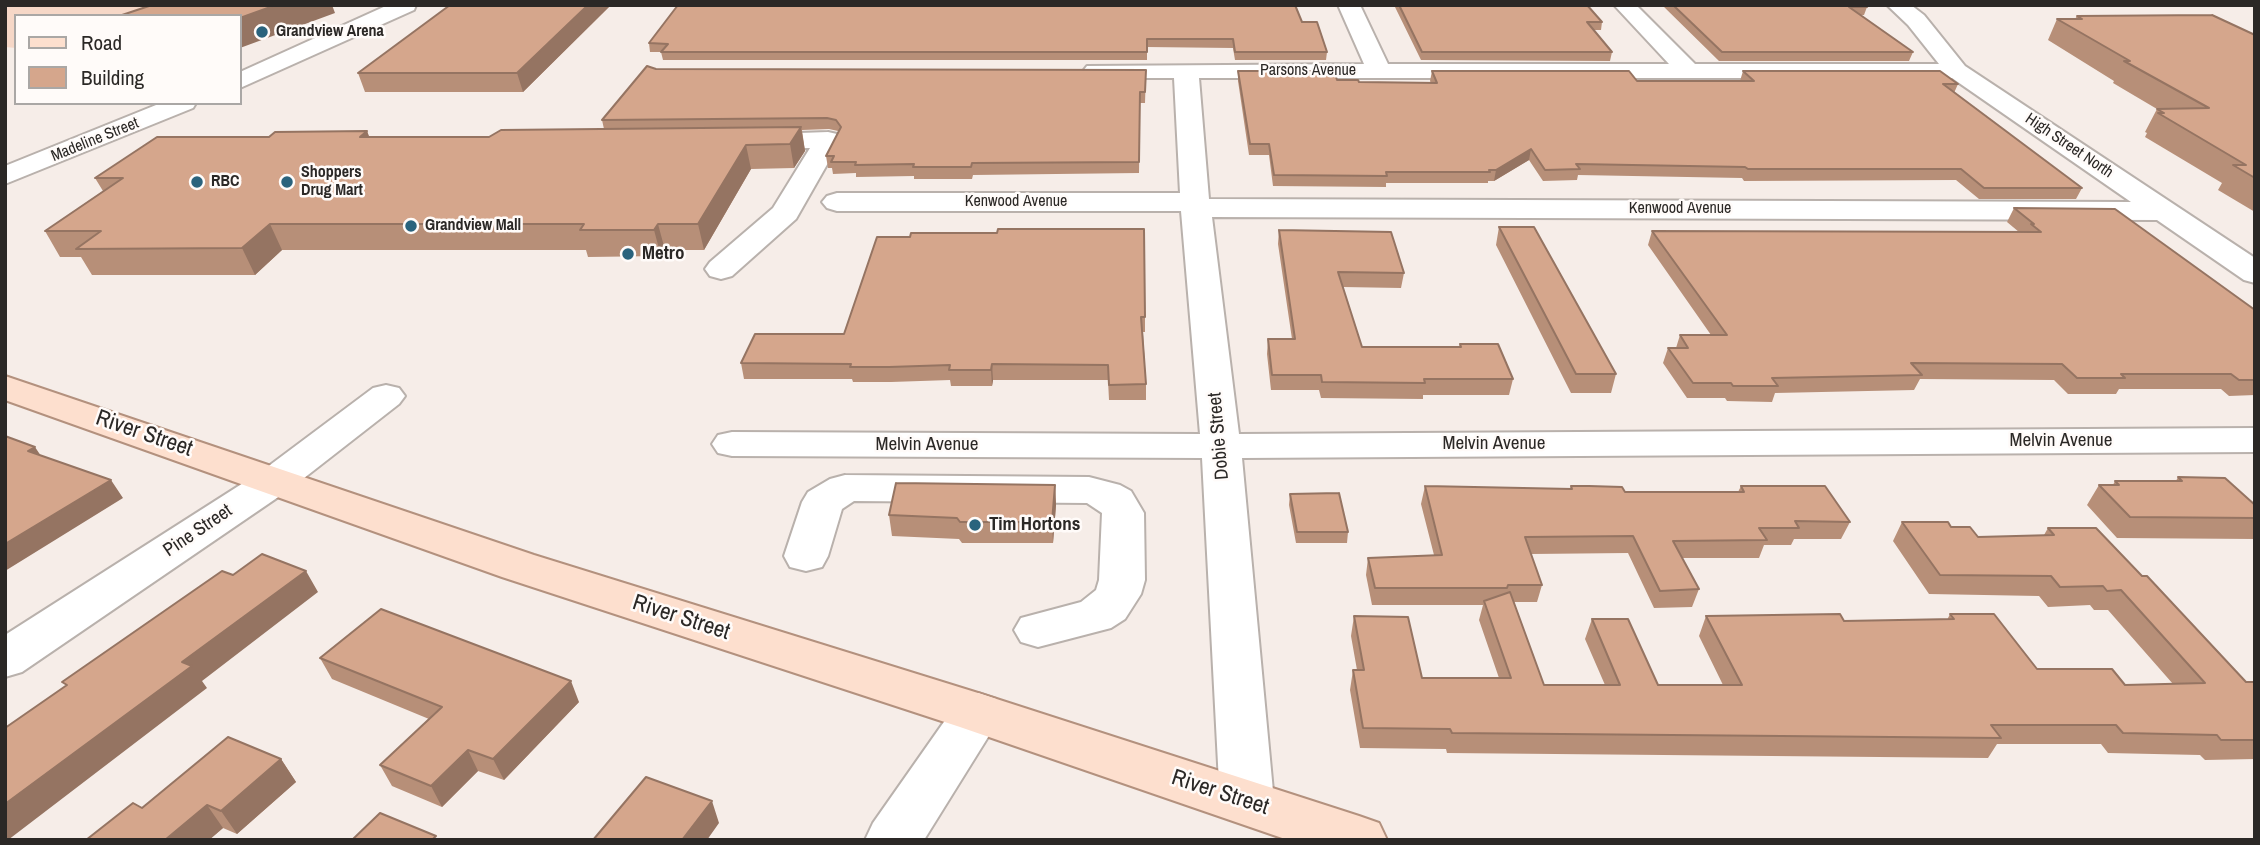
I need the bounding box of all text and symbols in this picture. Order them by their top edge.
legend [14,14,242,105]
place label: Grandview Arena [276,22,384,42]
marker: Grandview Arena [254,24,270,40]
text: Road [81,28,122,57]
street label: Parsons Avenue [1260,61,1356,81]
text: Building [81,63,144,92]
street label: High Street North [2021,109,2117,183]
street label: Madeline Street [48,114,142,166]
place label: Shoppers Drug Mart [301,163,363,201]
place label: RBC [211,172,239,192]
marker: RBC [189,174,205,190]
marker: Shoppers Drug Mart [279,174,295,190]
street label: Kenwood Avenue [965,192,1067,212]
street label: Kenwood Avenue [1629,199,1731,219]
place label: Grandview Mall [425,216,521,236]
marker: Grandview Mall [403,218,419,234]
place label: Metro [642,243,684,265]
marker: Metro [620,246,636,262]
street label: Dobie Street [1204,391,1234,481]
street label: River Street [92,405,196,463]
street label: Melvin Avenue [2010,430,2112,452]
street label: Melvin Avenue [1443,433,1545,455]
street label: Melvin Avenue [876,434,978,456]
street label: Pine Street [159,500,237,562]
place label: Tim Hortons [989,514,1080,536]
marker: Tim Hortons [967,517,983,533]
street label: River Street [629,589,733,647]
street label: River Street [1168,764,1272,822]

